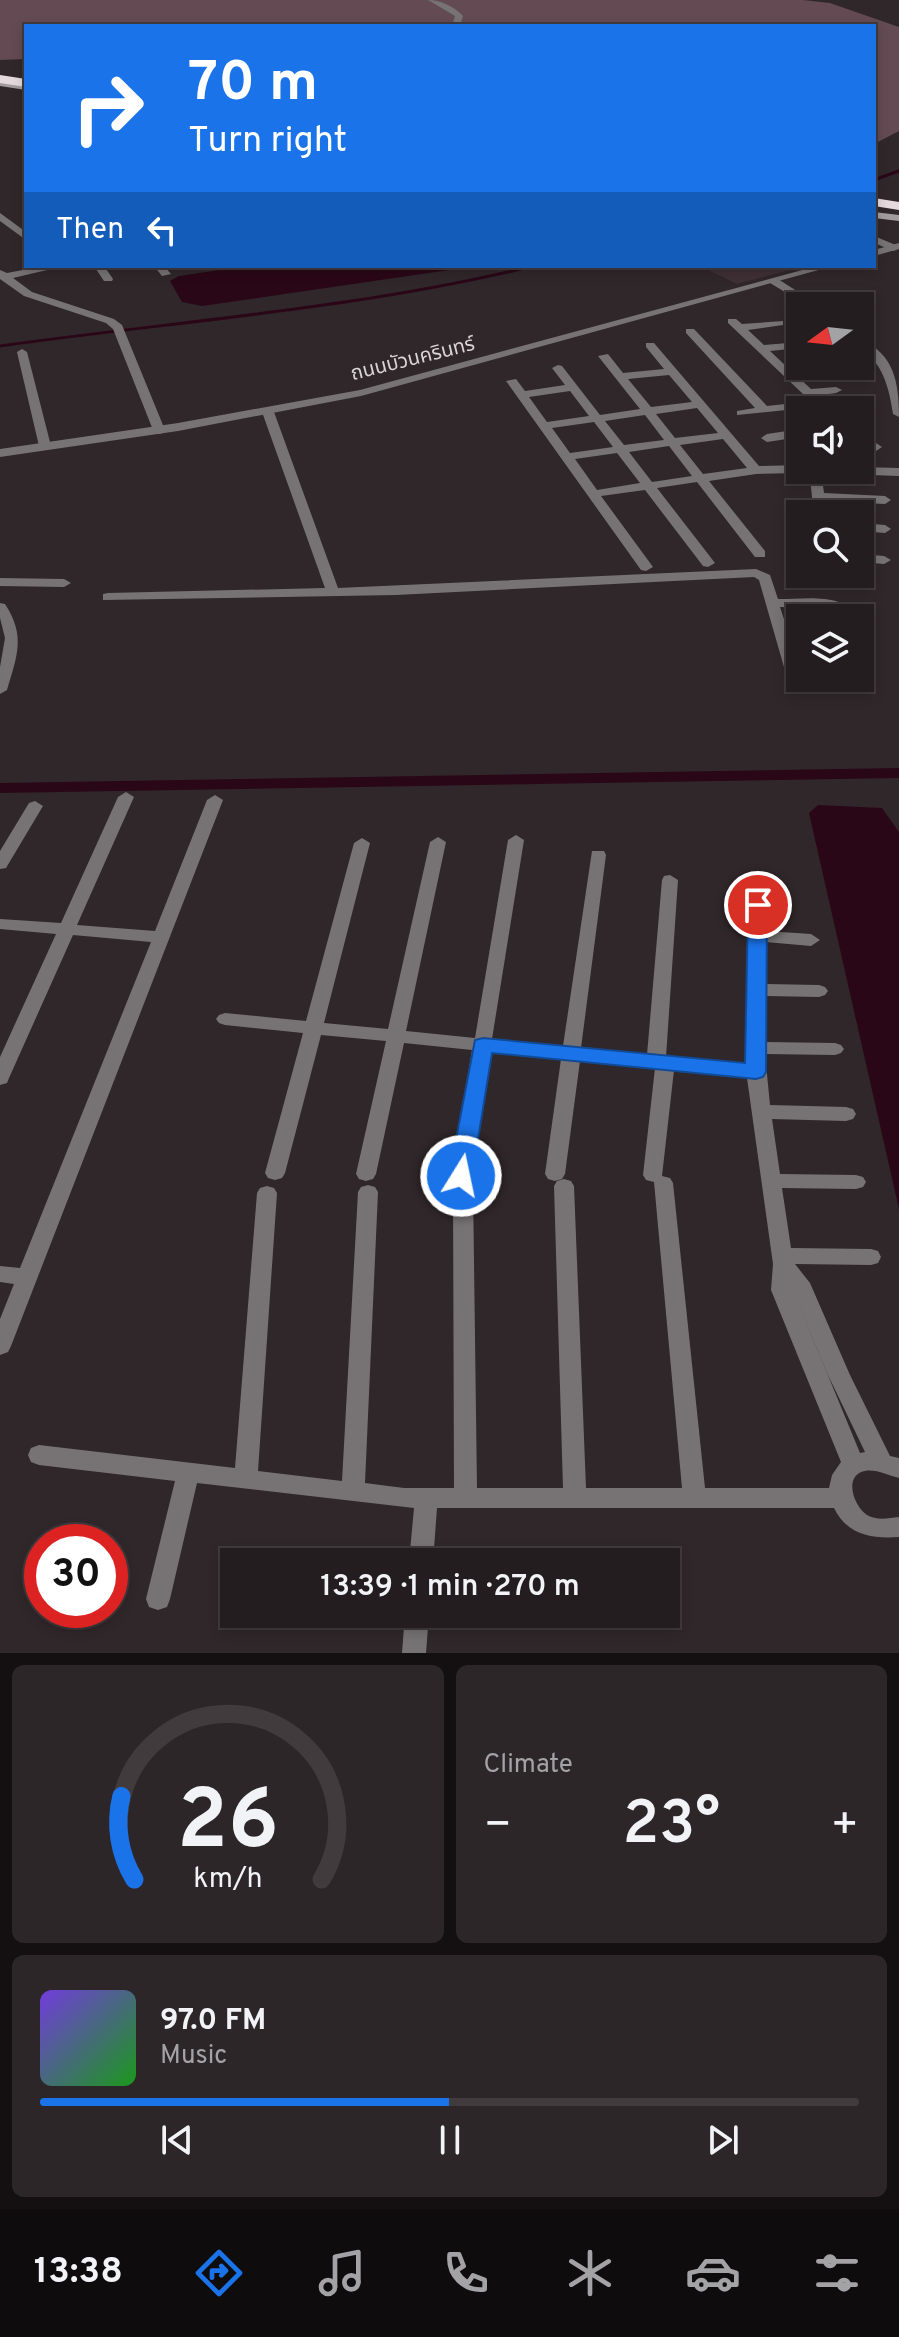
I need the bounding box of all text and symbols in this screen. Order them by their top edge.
text: 70 m [188,50,318,120]
icon: right [56,56,160,160]
text: Turn right [188,119,347,165]
icon: left [140,208,184,252]
text: Then [56,212,124,249]
north arrow [786,292,874,380]
map controls [786,292,874,692]
street label: ถนนบัวนครินทร์ [348,332,479,388]
button: sound [786,396,874,484]
button: search [786,500,874,588]
button: layers [786,604,874,692]
pin [724,871,792,939]
icon: arrive [736,883,780,927]
position arrow [419,1134,503,1218]
speed limit sign: 30 [24,1524,128,1628]
text: 13:39 · 1 min · 270 m [320,1569,580,1606]
text: Climate [484,1749,573,1782]
text: 26 [177,1773,279,1878]
text: 23° [622,1789,720,1865]
text: − [484,1799,512,1855]
text: + [831,1799,859,1855]
text: km/h [193,1862,262,1898]
text: 97.0 FM [160,2003,266,2040]
text: Music [160,2040,227,2073]
icon: previous [155,2118,199,2162]
icon: pause [428,2118,472,2162]
icon: next [701,2118,745,2162]
icon: directions [191,2245,247,2301]
icon: music [314,2245,370,2301]
icon: phone [438,2245,494,2301]
icon: climate [562,2245,618,2301]
icon: car [685,2245,741,2301]
icon: filters [809,2245,865,2301]
text: 13:38 [34,2250,123,2296]

